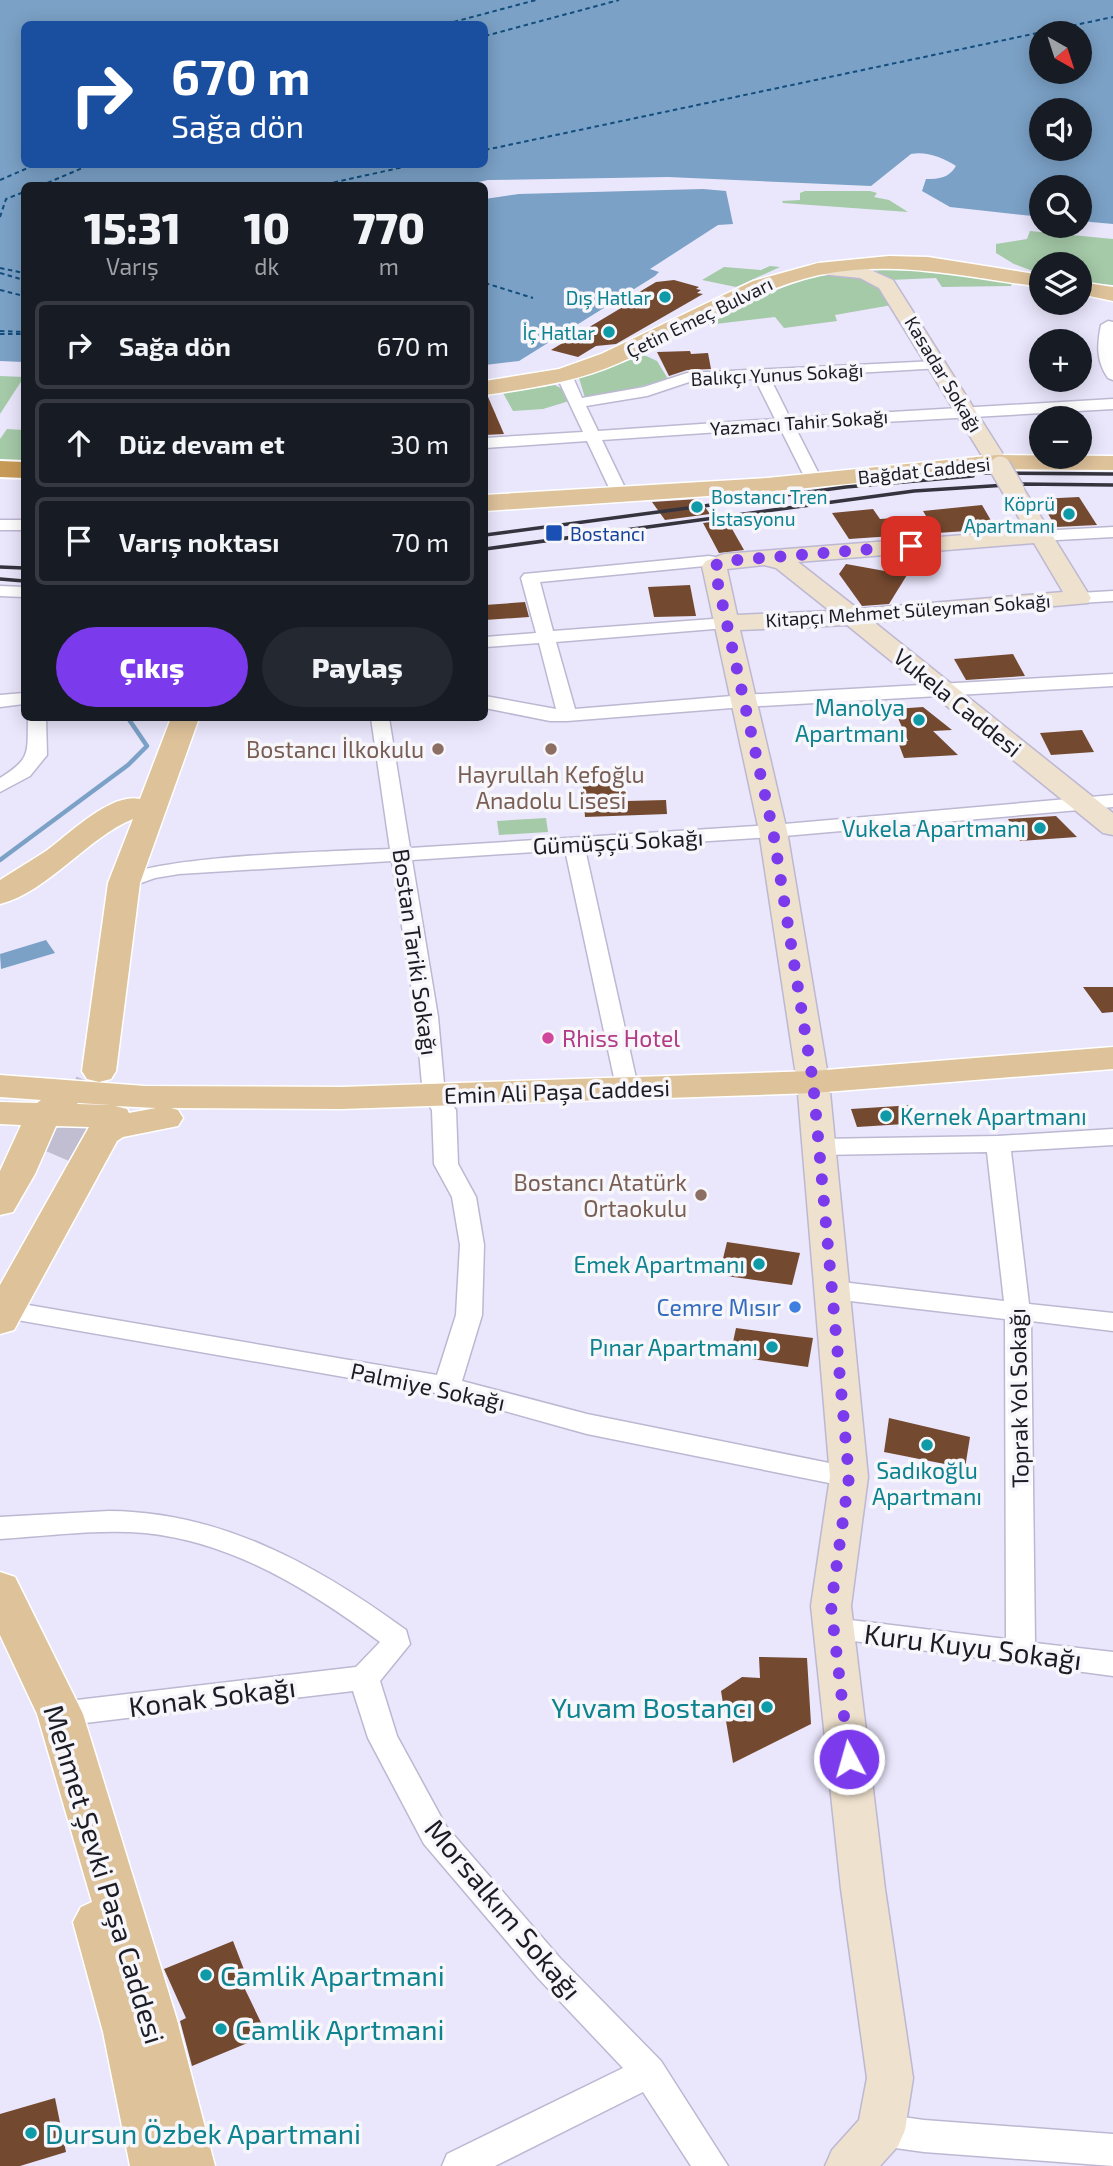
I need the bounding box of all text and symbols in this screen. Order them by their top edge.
north arrow [1029,21,1092,84]
map controls [1029,21,1092,469]
text: 670 m [171,46,310,105]
icon: right [56,49,147,140]
button: sound [1029,98,1092,161]
text: Sağa dön [171,106,304,144]
button: search [1029,175,1092,238]
text: 15:31 [84,202,181,252]
text: 10 [244,202,290,252]
text: 770 [353,202,425,252]
text: Varış [106,252,159,280]
text: dk [254,252,279,280]
text: m [379,252,399,280]
button: layers [1029,252,1092,315]
street label: Çetin Emeç Bulvarı [622,272,776,363]
place label: Dış Hatlar [566,286,651,310]
marker: Dış Hatlar [657,289,673,305]
street label: Kasadar Sokağı [900,312,988,436]
place label: İç Hatlar [522,321,595,345]
marker: İç Hatlar [601,324,617,340]
icon: right [60,326,98,364]
button: + [1029,329,1092,392]
text: Sağa dön [119,330,231,361]
text: 670 m [377,330,449,361]
street label: Balıkçı Yunus Sokağı [690,358,864,391]
street label: Yazmacı Tahir Sokağı [709,404,889,440]
button: − [1029,406,1092,469]
icon: ahead [60,424,98,462]
text: Düz devam et [119,428,285,459]
text: 30 m [390,428,449,459]
street label: Bağdat Caddesi [857,452,991,488]
place label: Bostancı Tren İstasyonu [711,485,828,530]
place label: Köprü Apartmanı [964,492,1055,537]
marker: Bostancı Tren İstasyonu [689,499,705,515]
marker: Köprü Apartmanı [1061,506,1077,522]
pin [881,516,941,576]
icon: arrive [60,522,98,560]
place label: Bostancı [570,522,645,545]
marker: Bostancı [544,523,564,543]
text: Varış noktası [119,526,279,557]
text: 70 m [391,526,449,557]
icon: arrive [892,527,930,565]
street label: Kitapçı Mehmet Süleyman Sokağı [765,589,1051,632]
button: Çıkış [56,627,248,707]
button: Paylaş [262,627,453,707]
street label: Vukela Caddesi [888,642,1028,762]
place label: Manolya Apartmanı [795,693,905,747]
marker: Manolya Apartmanı [911,712,927,728]
place label: Bostancı İlkokulu [246,735,424,763]
marker: Bostancı İlkokulu [430,741,446,757]
marker: Hayrullah Kefoğlu Anadolu Lisesi [543,741,559,757]
place label: Hayrullah Kefoğlu Anadolu Lisesi [457,760,645,814]
place label: Vukela Apartmanı [842,814,1026,842]
marker: Vukela Apartmanı [1032,820,1048,836]
street label: Gümüşçü Sokağı [532,823,704,860]
street label: Bostan Tariki Sokağı [388,847,444,1057]
place label: Rhiss Hotel [562,1024,680,1052]
marker: Rhiss Hotel [540,1030,556,1046]
street label: Emin Ali Paşa Caddesi [444,1073,671,1110]
place label: Kernek Apartmanı [900,1102,1087,1130]
marker: Kernek Apartmanı [878,1108,894,1124]
place label: Bostancı Atatürk Ortaokulu [513,1168,687,1222]
marker: Bostancı Atatürk Ortaokulu [693,1187,709,1203]
place label: Emek Apartmanı [573,1250,745,1278]
marker: Emek Apartmanı [751,1256,767,1272]
place label: Cemre Mısır [656,1293,781,1321]
marker: Cemre Mısır [787,1299,803,1315]
street label: Toprak Yol Sokağı [1002,1308,1034,1488]
place label: Pınar Apartmanı [589,1333,758,1361]
marker: Pınar Apartmanı [764,1339,780,1355]
street label: Palmiye Sokağı [348,1356,508,1416]
marker: Sadıkoğlu Apartmanı [919,1437,935,1453]
place label: Sadıkoğlu Apartmanı [872,1456,982,1510]
street label: Kuru Kuyu Sokağı [862,1616,1084,1676]
street label: Konak Sokağı [127,1669,297,1723]
place label: Yuvam Bostancı [551,1690,753,1724]
marker: Yuvam Bostancı [759,1699,775,1715]
street label: Mehmet Şevki Paşa Caddesi [36,1700,173,2048]
position arrow [812,1722,886,1796]
street label: Morsalkım Sokağı [419,1812,589,2006]
place label: Camlik Apartmani [220,1958,445,1992]
marker: Camlik Apartmani [198,1967,214,1983]
place label: Camlik Aprtmani [235,2012,444,2046]
marker: Camlik Aprtmani [213,2021,229,2037]
place label: Dursun Özbek Apartmani [45,2116,361,2150]
marker: Dursun Özbek Apartmani [23,2125,39,2141]

